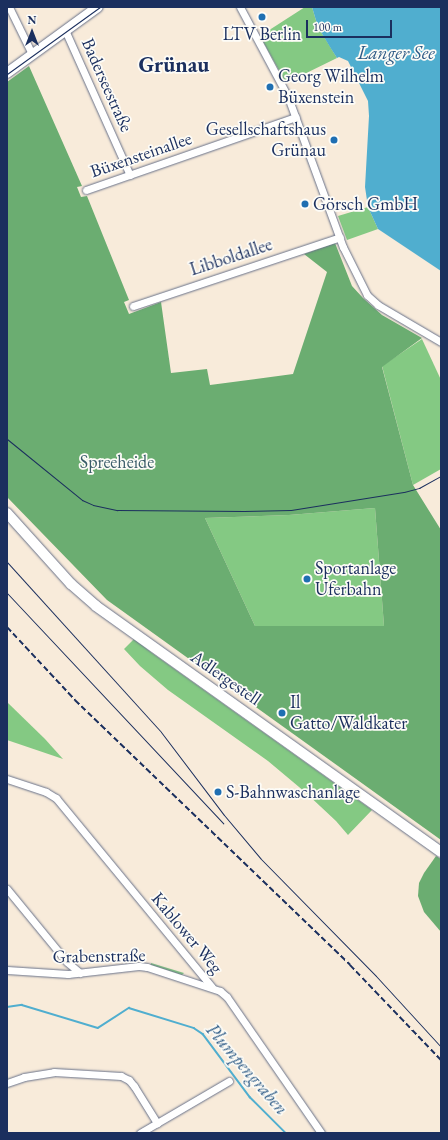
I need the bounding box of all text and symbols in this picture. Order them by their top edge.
north arrow [12,12,52,52]
marker: LTV Berlin [257,12,267,22]
scale bar [308,12,394,38]
text: N [28,13,36,27]
text: 100 m [313,19,342,35]
place label: LTV Berlin [223,23,301,45]
street label: Baderseestraße [77,35,137,135]
water label: Langer See [357,42,435,64]
district label: Grünau [139,52,209,78]
place label: Georg Wilhelm Büxenstein [278,66,384,108]
marker: Georg Wilhelm Büxenstein [265,82,275,92]
place label: Gesellschaftshaus Grünau [206,119,326,162]
street label: Büxensteinallee [87,128,195,182]
marker: Gesellschaftshaus Grünau [329,135,339,145]
place label: Görsch GmbH [313,193,418,215]
marker: Görsch GmbH [300,199,310,209]
street label: Libboldallee [187,234,275,280]
park label: Spreeheide [80,451,154,473]
place label: Sportanlage Uferbahn [315,558,396,600]
marker: Sportanlage Uferbahn [302,574,312,584]
street label: Adlergestell [187,646,265,710]
place label: Il Gatto/Waldkater [290,692,407,734]
marker: Il Gatto/Waldkater [277,708,287,718]
place label: S-Bahnwaschanlage [226,781,360,803]
marker: S-Bahnwaschanlage [213,787,223,797]
street label: Kablower Weg [147,888,227,978]
street label: Grabenstraße [52,944,146,968]
water label: Plumpengraben [201,1019,293,1119]

